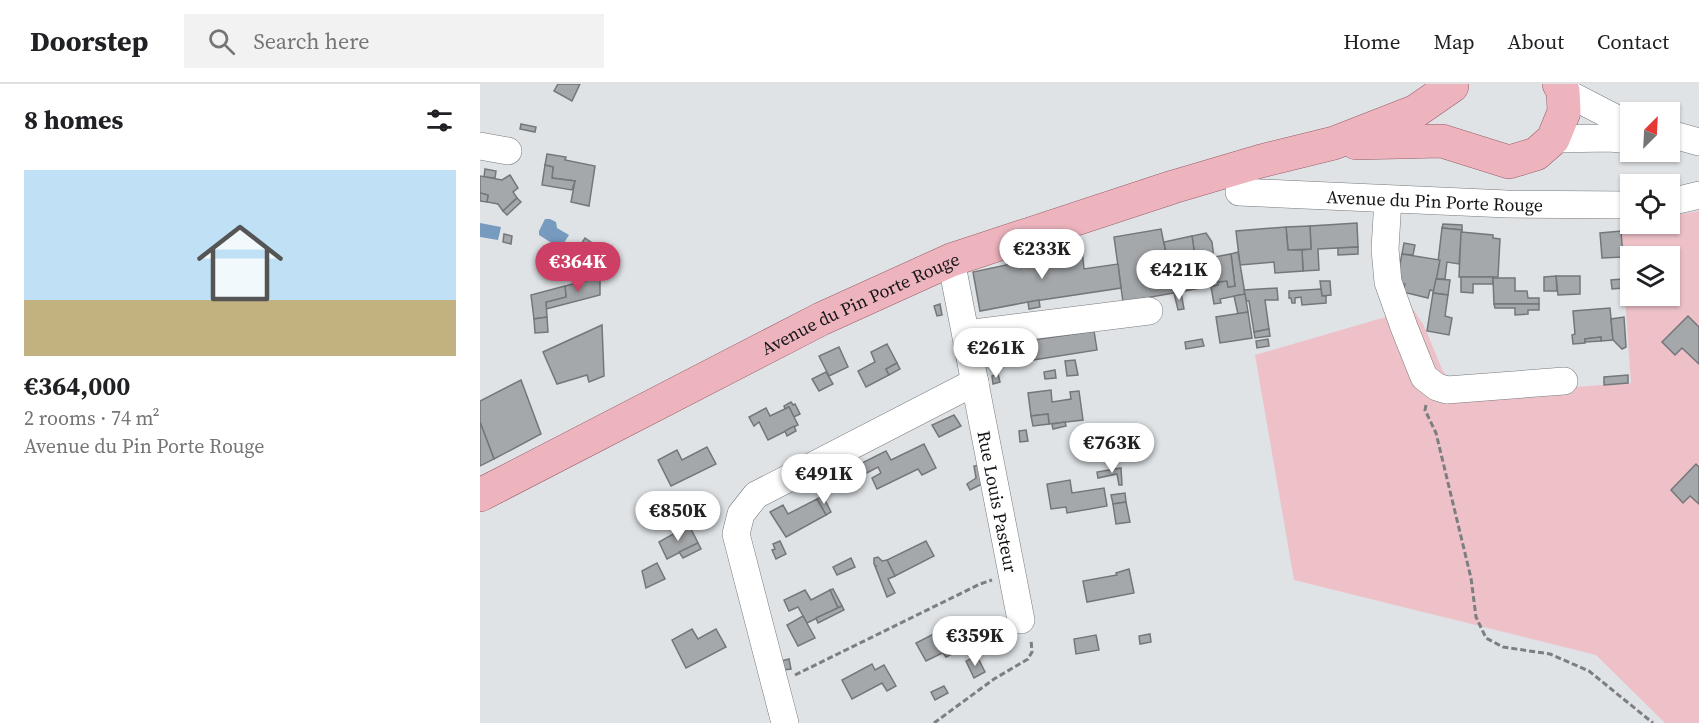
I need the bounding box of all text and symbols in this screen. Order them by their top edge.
search box [184,14,604,68]
text: Doorstep [30,22,148,60]
icon: search [205,25,238,58]
text: Search here [253,26,369,56]
text: Home [1343,27,1401,56]
text: Map [1434,27,1475,56]
text: About [1508,27,1564,56]
text: Contact [1597,27,1669,56]
text: 8 homes [24,102,123,138]
north arrow [1620,102,1680,162]
map controls [1620,102,1680,306]
icon: filters [423,104,456,137]
button: locate [1620,174,1680,234]
street label: Avenue du Pin Porte Rouge [1326,183,1543,217]
icon: home [186,209,294,317]
pin: €233K [1000,229,1084,280]
text: €233K [1013,234,1071,262]
pin: €364K [536,242,620,293]
street label: Avenue du Pin Porte Rouge [757,246,962,360]
button: layers [1620,246,1680,306]
text: €364K [549,247,607,275]
pin: €421K [1137,250,1221,301]
text: €421K [1150,255,1208,283]
pin: €261K [954,328,1038,379]
text: €261K [967,333,1025,361]
text: €364,000 [24,368,130,404]
text: 2 rooms · 74 m² [24,404,160,432]
pin: €763K [1070,423,1154,474]
street label: Rue Louis Pasteur [972,428,1024,575]
text: €763K [1083,428,1141,456]
text: Avenue du Pin Porte Rouge [24,432,265,460]
pin: €491K [782,454,866,505]
text: €491K [795,459,853,487]
pin: €850K [636,491,720,542]
text: €850K [649,496,707,524]
pin: €359K [933,616,1017,667]
text: €359K [946,621,1004,649]

